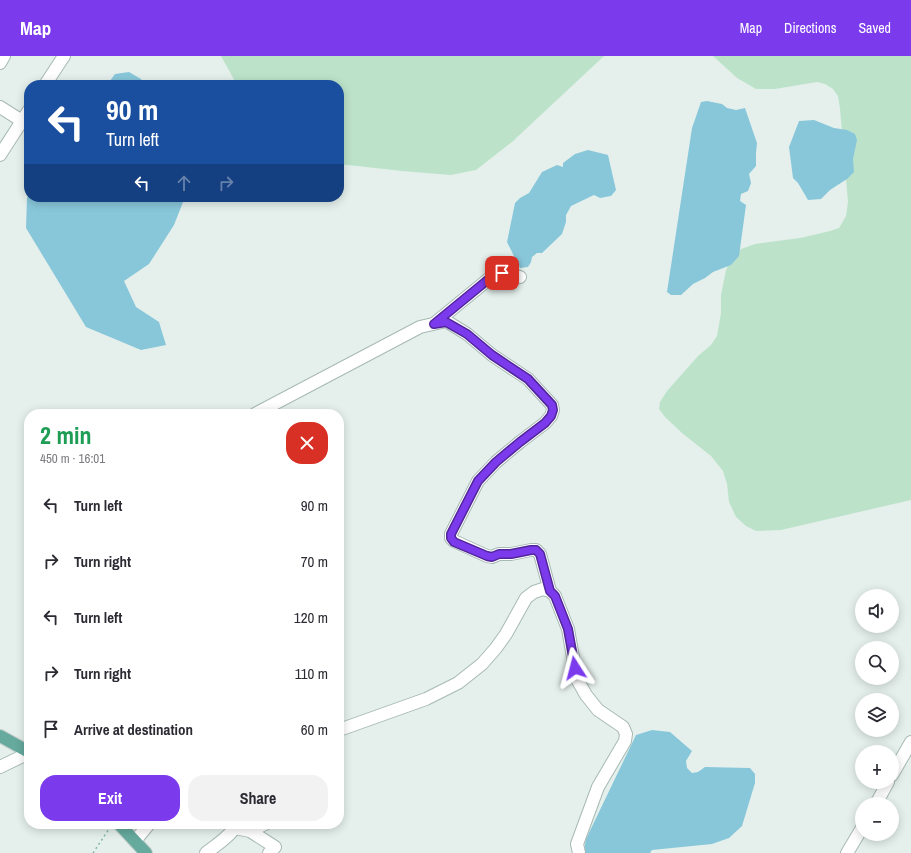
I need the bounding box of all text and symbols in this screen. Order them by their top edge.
text: Map [20,15,51,41]
text: Map [740,19,762,37]
text: Directions [784,19,836,37]
text: Saved [858,19,891,37]
text: 90 m [106,91,158,129]
icon: left [40,96,92,148]
text: Turn left [106,127,159,152]
icon: left [131,172,153,194]
icon: ahead [173,172,195,194]
icon: right [215,172,237,194]
pin [485,256,519,290]
icon: arrive [491,262,513,284]
text: 2 min [40,419,91,451]
button: close [286,422,328,464]
text: 450 m · 16:01 [40,450,105,467]
icon: left [40,494,62,516]
text: Turn left [74,495,122,516]
text: 90 m [301,495,328,516]
icon: right [40,550,62,572]
text: Turn right [74,551,131,572]
text: 70 m [301,551,328,572]
map controls [855,589,899,841]
button: sound [855,589,899,633]
icon: left [40,606,62,628]
text: Turn left [74,607,122,628]
text: 120 m [294,607,328,628]
button: search [855,641,899,685]
position arrow [554,647,596,689]
icon: right [40,662,62,684]
text: Turn right [74,663,131,684]
text: 110 m [295,663,328,684]
button: layers [855,693,899,737]
icon: arrive [40,718,62,740]
text: Arrive at destination [74,719,193,740]
text: 60 m [301,719,328,740]
button: + [855,745,899,789]
button: Exit [40,775,180,821]
button: Share [188,775,328,821]
button: − [855,797,899,841]

